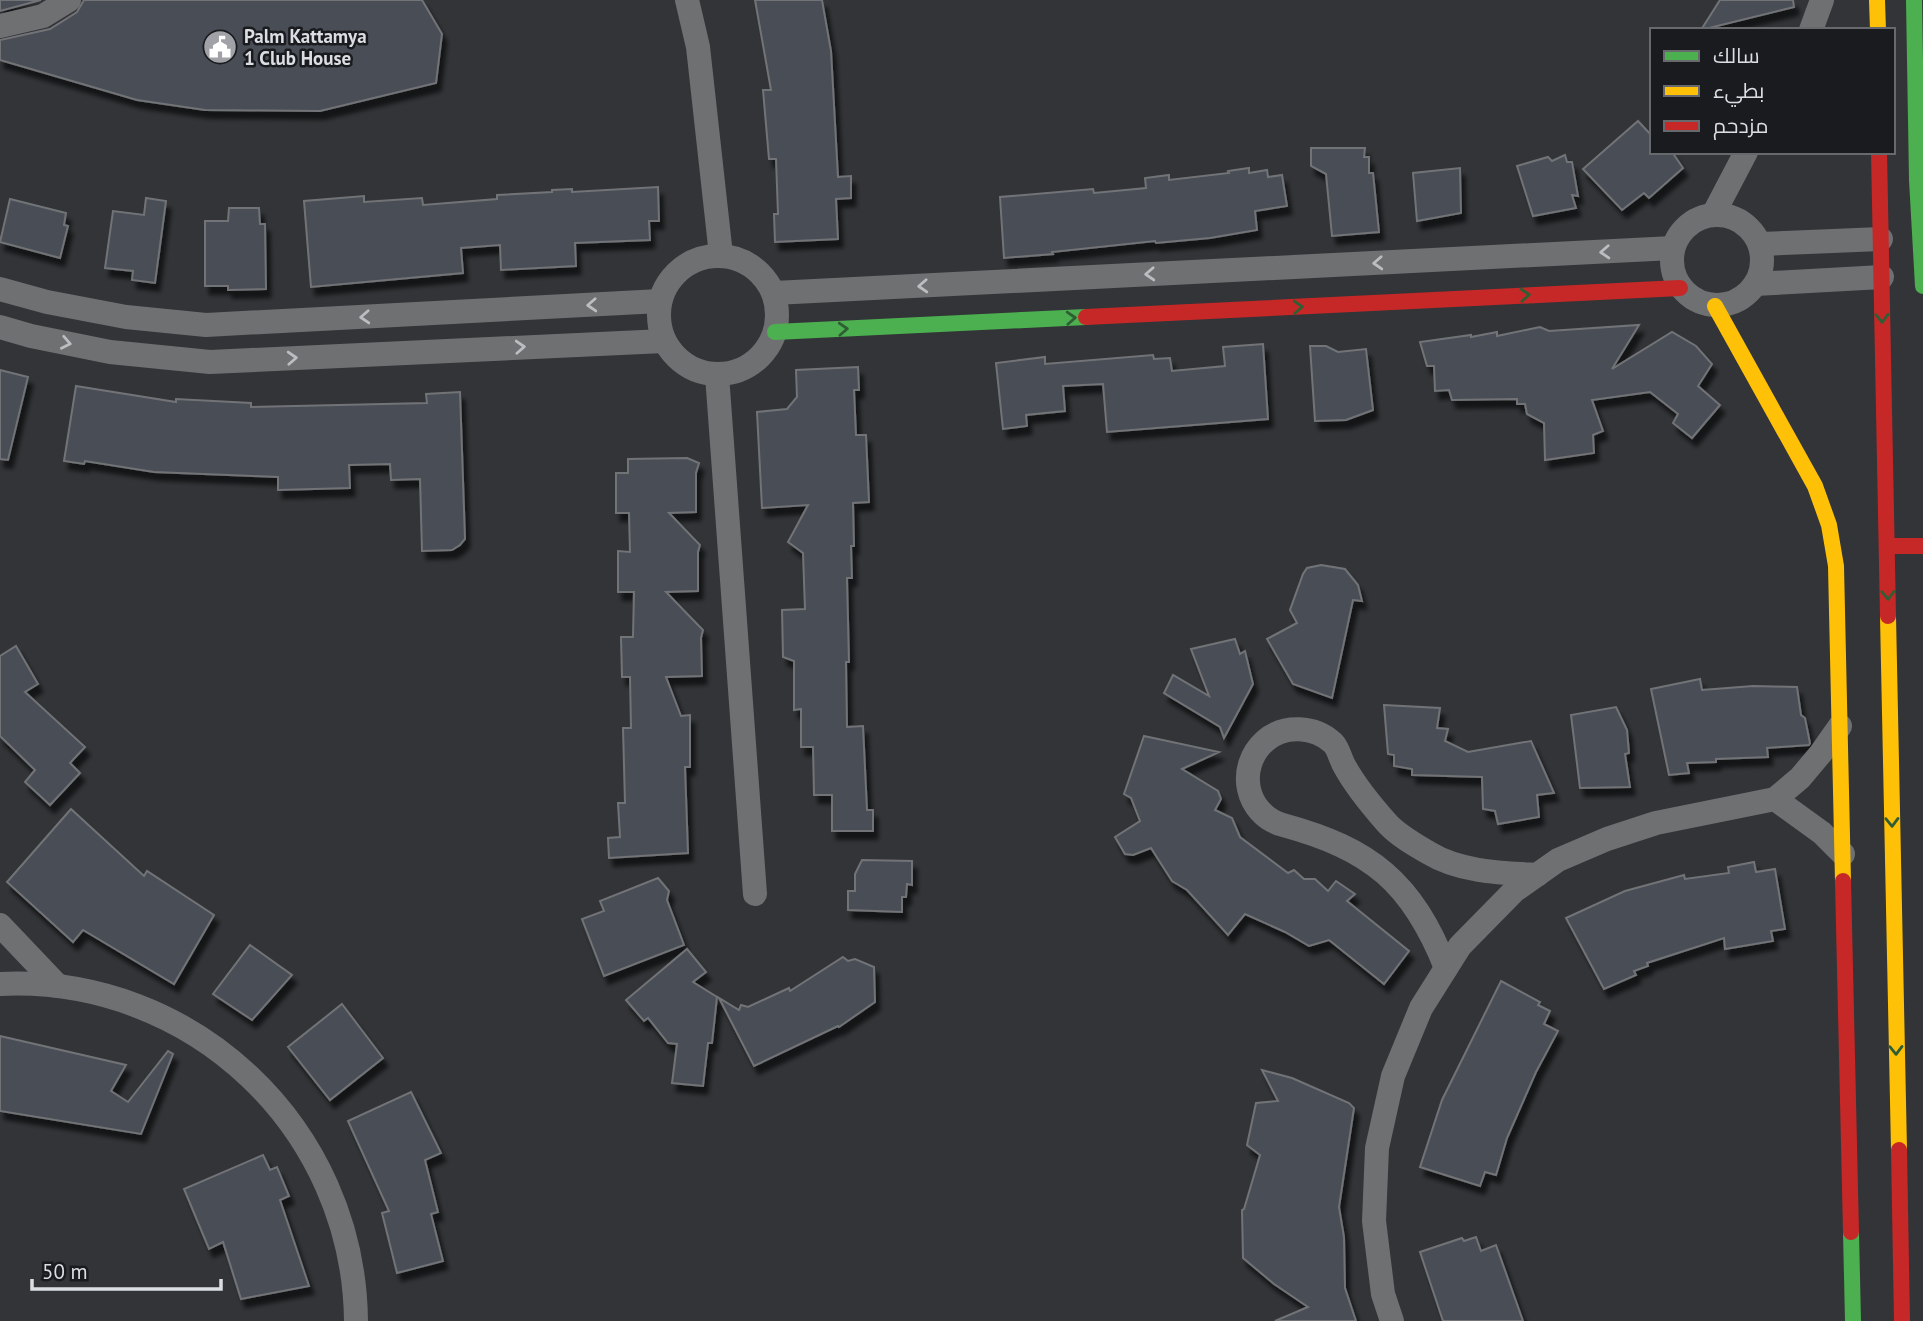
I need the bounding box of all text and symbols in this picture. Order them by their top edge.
place label: Palm Kattamya 1 Club House [244,24,367,70]
public building icon: Palm Kattamya 1 Club House [201,28,239,66]
legend [1650,28,1895,154]
text: سالك [1713,42,1760,69]
text: بطيء [1713,77,1764,107]
text: مزدحم [1713,112,1768,140]
one-way arrow [1599,244,1610,259]
one-way arrow [1372,255,1383,270]
one-way arrow [1145,267,1156,282]
one-way arrow [917,278,928,293]
one-way arrow [1520,288,1531,303]
one-way arrow [586,297,597,312]
one-way arrow [1293,299,1304,314]
one-way arrow [359,309,370,324]
one-way arrow [1065,310,1076,325]
one-way arrow [1875,313,1890,324]
one-way arrow [838,321,849,336]
one-way arrow [60,335,72,350]
one-way arrow [514,340,525,355]
one-way arrow [287,351,298,366]
one-way arrow [1880,590,1896,601]
one-way arrow [1884,817,1899,828]
one-way arrow [1889,1045,1904,1056]
scale bar [32,1248,220,1292]
text: 50 m [42,1258,88,1285]

